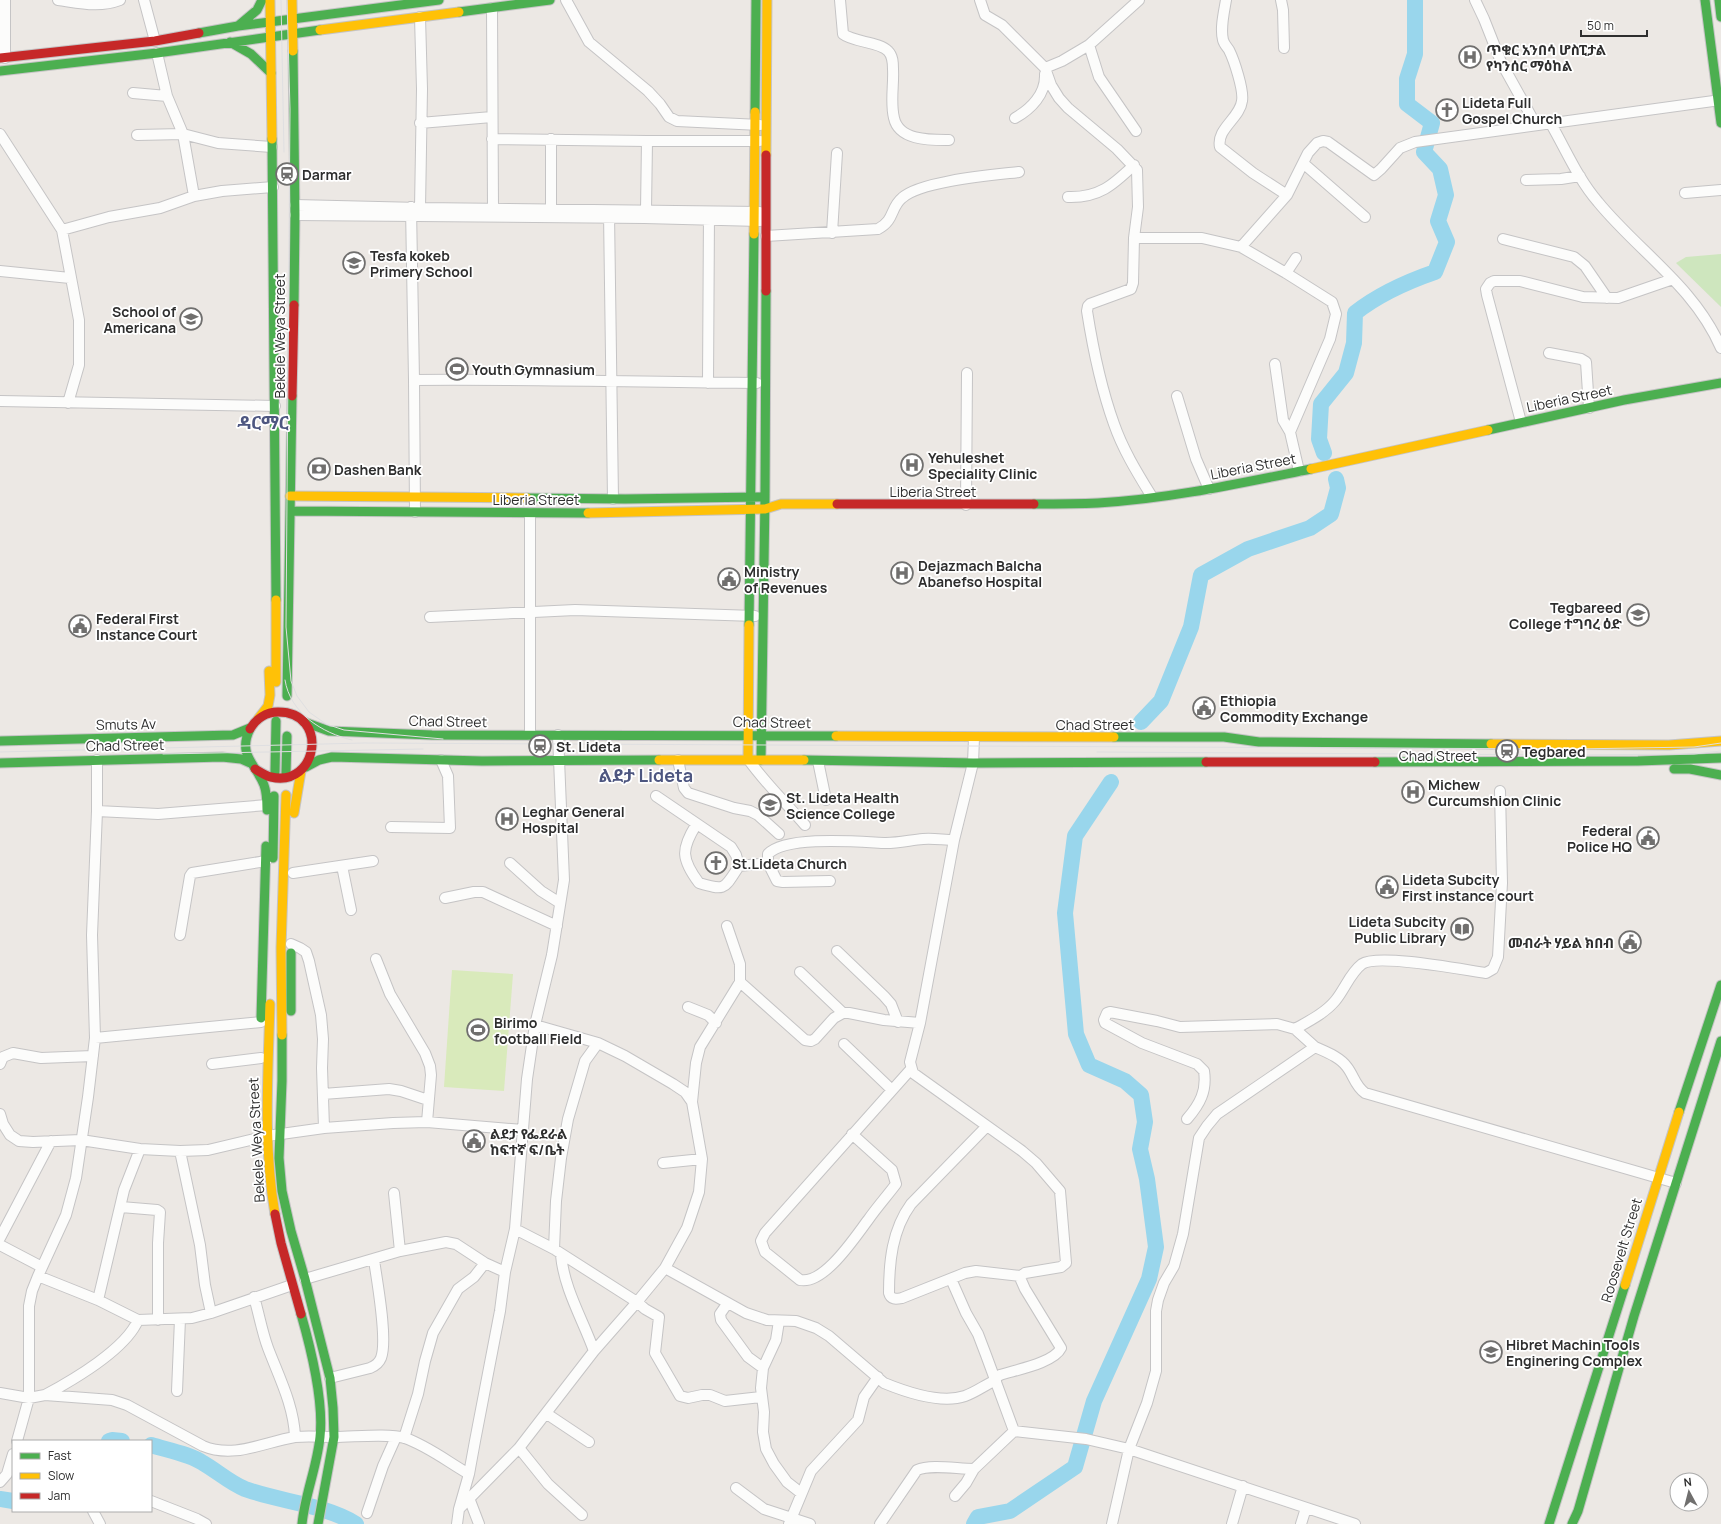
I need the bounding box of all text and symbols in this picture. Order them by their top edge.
scale bar [1581,12,1647,38]
text: 50 m [1587,17,1614,34]
place label: ጥቁር አንበሳ ሆስፒታል የካንሰር ማዕከል [1486,40,1607,75]
hospital icon: ጥቁር አንበሳ ሆስፒታል የካንሰር ማዕከል [1457,44,1483,70]
place label: Lideta Full Gospel Church [1462,93,1562,128]
church icon: Lideta Full Gospel Church [1434,97,1460,123]
station icon: Darmar [274,161,300,187]
place label: Darmar [302,165,352,184]
place label: Tesfa kokeb Primery School [370,246,473,281]
school or university icon: Tesfa kokeb Primery School [341,250,367,276]
street label: Bekele Weya Street [270,273,289,399]
place label: School of Americana [103,302,177,337]
school or university icon: School of Americana [178,306,204,332]
sports icon: Youth Gymnasium [444,356,470,382]
place label: Youth Gymnasium [472,360,595,379]
street label: Liberia Street [1525,380,1614,416]
district label: ዳርማር [237,410,289,434]
place label: Yehuleshet Speciality Clinic [928,448,1037,483]
street label: Liberia Street [1209,448,1298,484]
hospital icon: Yehuleshet Speciality Clinic [899,452,925,478]
bank icon: Dashen Bank [306,456,332,482]
place label: Dashen Bank [334,460,422,479]
street label: Liberia Street [890,482,977,501]
street label: Liberia Street [493,490,580,509]
place label: Dejazmach Balcha Abanefso Hospital [918,556,1042,591]
hospital icon: Dejazmach Balcha Abanefso Hospital [889,560,915,586]
place label: Ministry of Revenues [744,562,828,597]
public building icon: Ministry of Revenues [716,566,742,592]
place label: Tegbareed College ተግባረ ዕድ [1509,598,1622,633]
school or university icon: Tegbareed College ተግባረ ዕድ [1625,602,1651,628]
place label: Federal First Instance Court [96,609,198,644]
public building icon: Federal First Instance Court [67,613,93,639]
place label: Ethiopia Commodity Exchange [1220,691,1368,726]
public building icon: Ethiopia Commodity Exchange [1191,695,1217,721]
street label: Chad Street [409,711,488,731]
street label: Chad Street [733,712,812,732]
street label: Smuts Av [96,714,156,734]
street label: Chad Street [1056,715,1135,734]
station icon: St. Lideta [527,733,553,759]
street label: Chad Street [86,735,165,755]
place label: St. Lideta [556,737,621,756]
station icon: Tegbared [1494,738,1520,764]
place label: Tegbared [1522,742,1586,761]
street label: Chad Street [1399,746,1478,765]
district label: ልደታ Lideta [599,763,693,787]
place label: Michew Curcumshion Clinic [1428,775,1561,810]
hospital icon: Michew Curcumshion Clinic [1400,779,1426,805]
place label: St. Lideta Health Science College [786,788,899,823]
school or university icon: St. Lideta Health Science College [757,792,783,818]
place label: Leghar General Hospital [522,802,625,837]
hospital icon: Leghar General Hospital [494,806,520,832]
place label: Federal Police HQ [1567,821,1633,856]
public building icon: Federal Police HQ [1635,825,1661,851]
church icon: St.Lideta Church [703,850,729,876]
place label: St.Lideta Church [732,854,847,873]
place label: Lideta Subcity First instance court [1402,870,1534,905]
public building icon: Lideta Subcity First instance court [1374,874,1400,900]
place label: Lideta Subcity Public Library [1349,912,1446,947]
library icon: Lideta Subcity Public Library [1449,916,1475,942]
public building icon: መብራት ሃይል ክበብ [1617,929,1643,955]
place label: መብራት ሃይል ክበብ [1508,933,1614,952]
place label: Birimo football Field [494,1013,582,1048]
sports icon: Birimo football Field [465,1017,491,1043]
street label: Bekele Weya Street [243,1077,269,1203]
place label: ልደታ የፌደራል ከፍተኛ ፍ/ቤት [490,1124,568,1159]
public building icon: ልደታ የፌደራል ከፍተኛ ፍ/ቤት [461,1128,487,1154]
street label: Roosevelt Street [1596,1195,1646,1305]
place label: Hibret Machin Tools Enginering Complex [1506,1335,1643,1370]
school or university icon: Hibret Machin Tools Enginering Complex [1478,1339,1504,1365]
legend [12,1440,152,1512]
text: Fast [48,1447,72,1464]
text: Slow [48,1467,74,1484]
north arrow [1669,1472,1709,1512]
text: N [1683,1474,1693,1490]
text: Jam [48,1487,70,1504]

